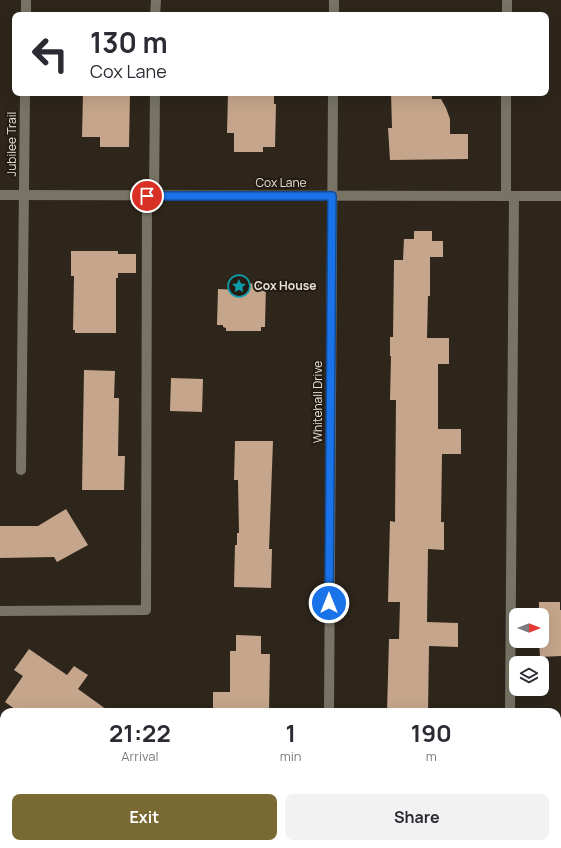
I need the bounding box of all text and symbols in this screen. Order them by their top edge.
text: 130 m [90,23,168,61]
icon: left [24,28,76,80]
text: Cox Lane [90,59,167,83]
street label: Jubilee Trail [3,112,20,176]
street label: Cox Lane [255,174,307,191]
pin [130,179,164,213]
icon: arrive [136,185,158,207]
place icon: Cox House [226,273,252,299]
place label: Cox House [254,277,316,294]
street label: Whitehall Drive [309,361,326,443]
position arrow [308,582,350,624]
north arrow [509,608,549,648]
map controls [509,608,549,696]
button: layers [509,656,549,696]
text: 21:22 [109,716,171,749]
text: 1 [285,716,296,749]
text: 190 [411,716,452,749]
text: Arrival [121,747,158,765]
text: min [280,747,302,765]
text: m [426,747,437,765]
button: Exit [12,794,277,840]
button: Share [285,794,549,840]

